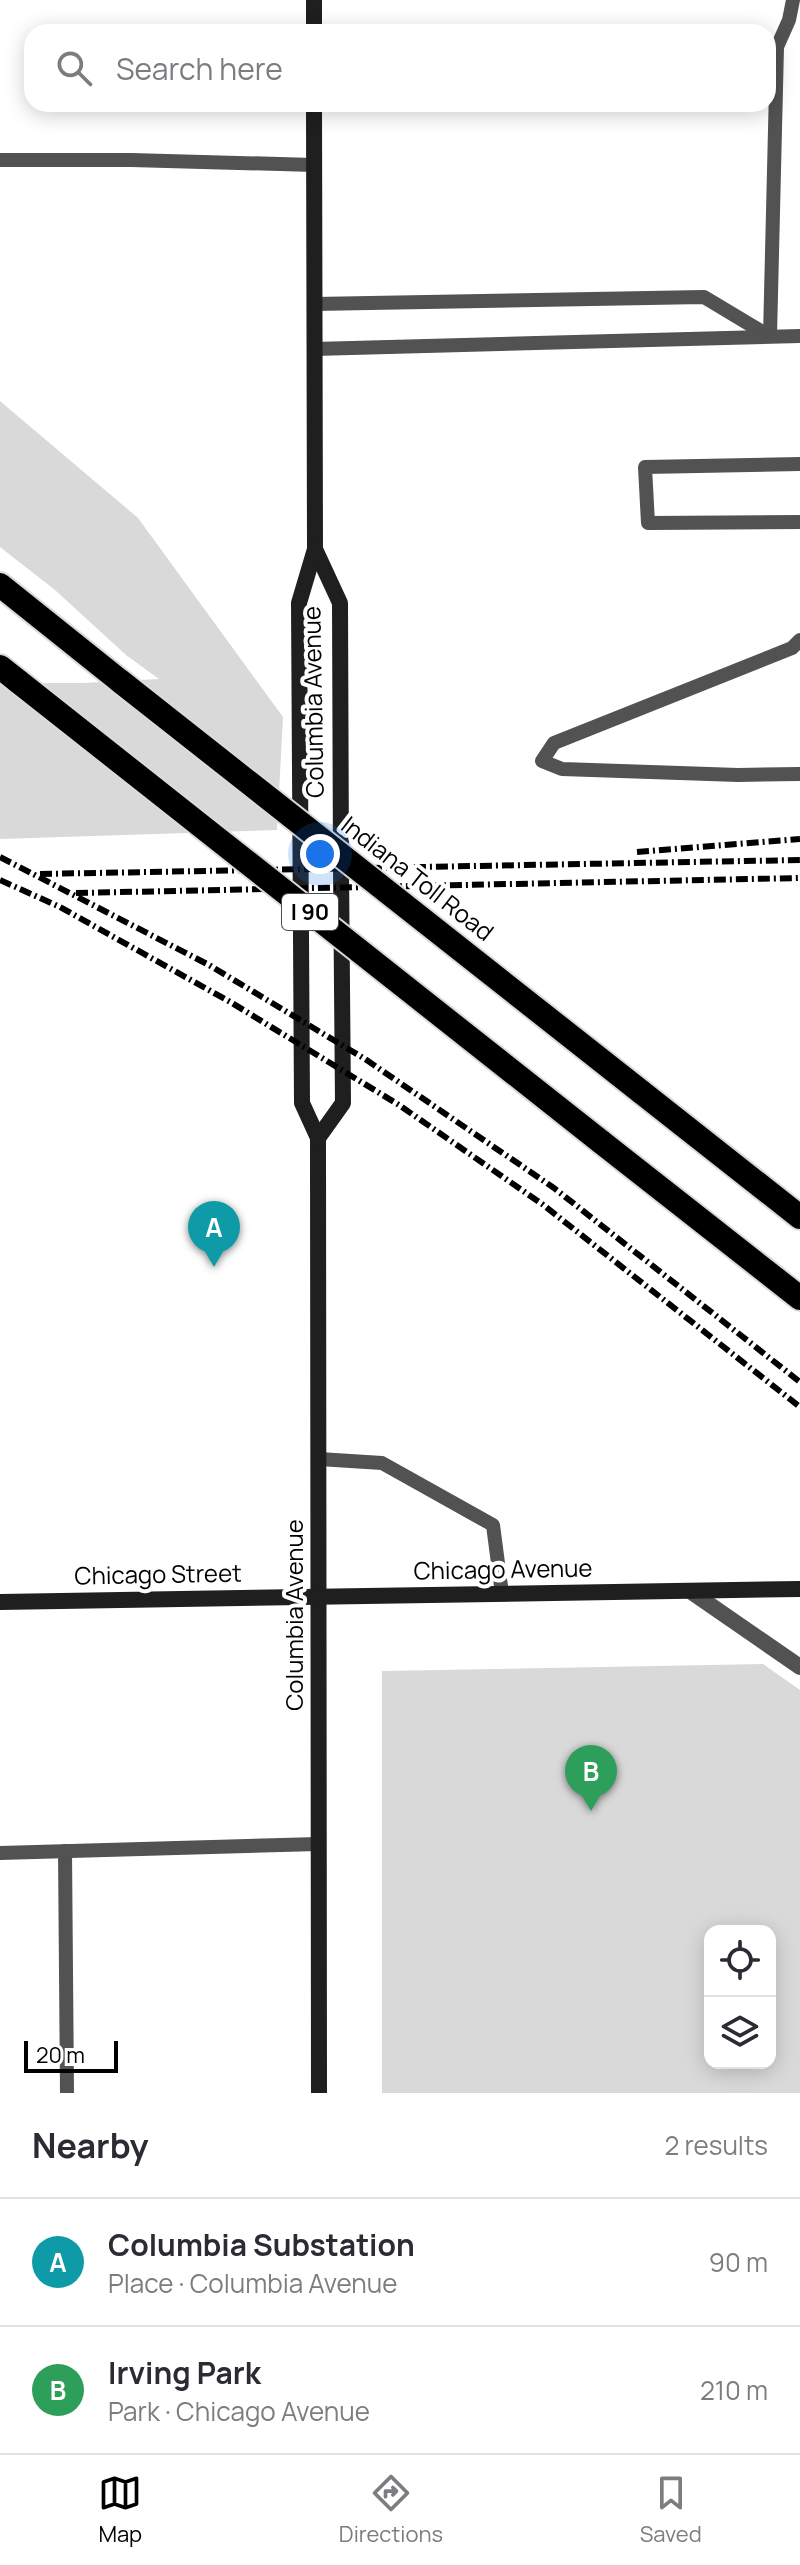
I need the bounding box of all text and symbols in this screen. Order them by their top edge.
search box [24,24,776,112]
icon: search [52,46,96,90]
text: Search here [116,48,283,89]
street label: Columbia Avenue [294,606,331,798]
street label: Indiana Toll Road [335,808,501,948]
your location [300,834,340,874]
road number: I 90 [282,894,338,930]
pin: A [188,1201,240,1267]
street label: Columbia Avenue [277,1519,310,1711]
street label: Chicago Avenue [413,1550,593,1587]
street label: Chicago Street [74,1556,242,1591]
pin: B [565,1745,617,1811]
map controls [704,1925,776,2069]
button: locate [704,1925,776,1997]
button: layers [704,1997,776,2069]
scale bar [24,2037,118,2073]
text: 20 m [36,2040,85,2070]
text: Nearby [32,2122,148,2168]
text: 2 results [664,2127,768,2163]
text: Columbia Substation [108,2224,415,2265]
text: A [49,2244,67,2280]
text: 90 m [709,2244,768,2280]
text: Place · Columbia Avenue [108,2265,397,2301]
text: Irving Park [108,2352,261,2393]
text: B [50,2372,66,2408]
text: 210 m [700,2372,768,2408]
text: Park · Chicago Avenue [108,2393,370,2429]
tab: Map [98,2471,142,2549]
tab: Directions [339,2471,443,2549]
tab: Saved [640,2471,702,2549]

